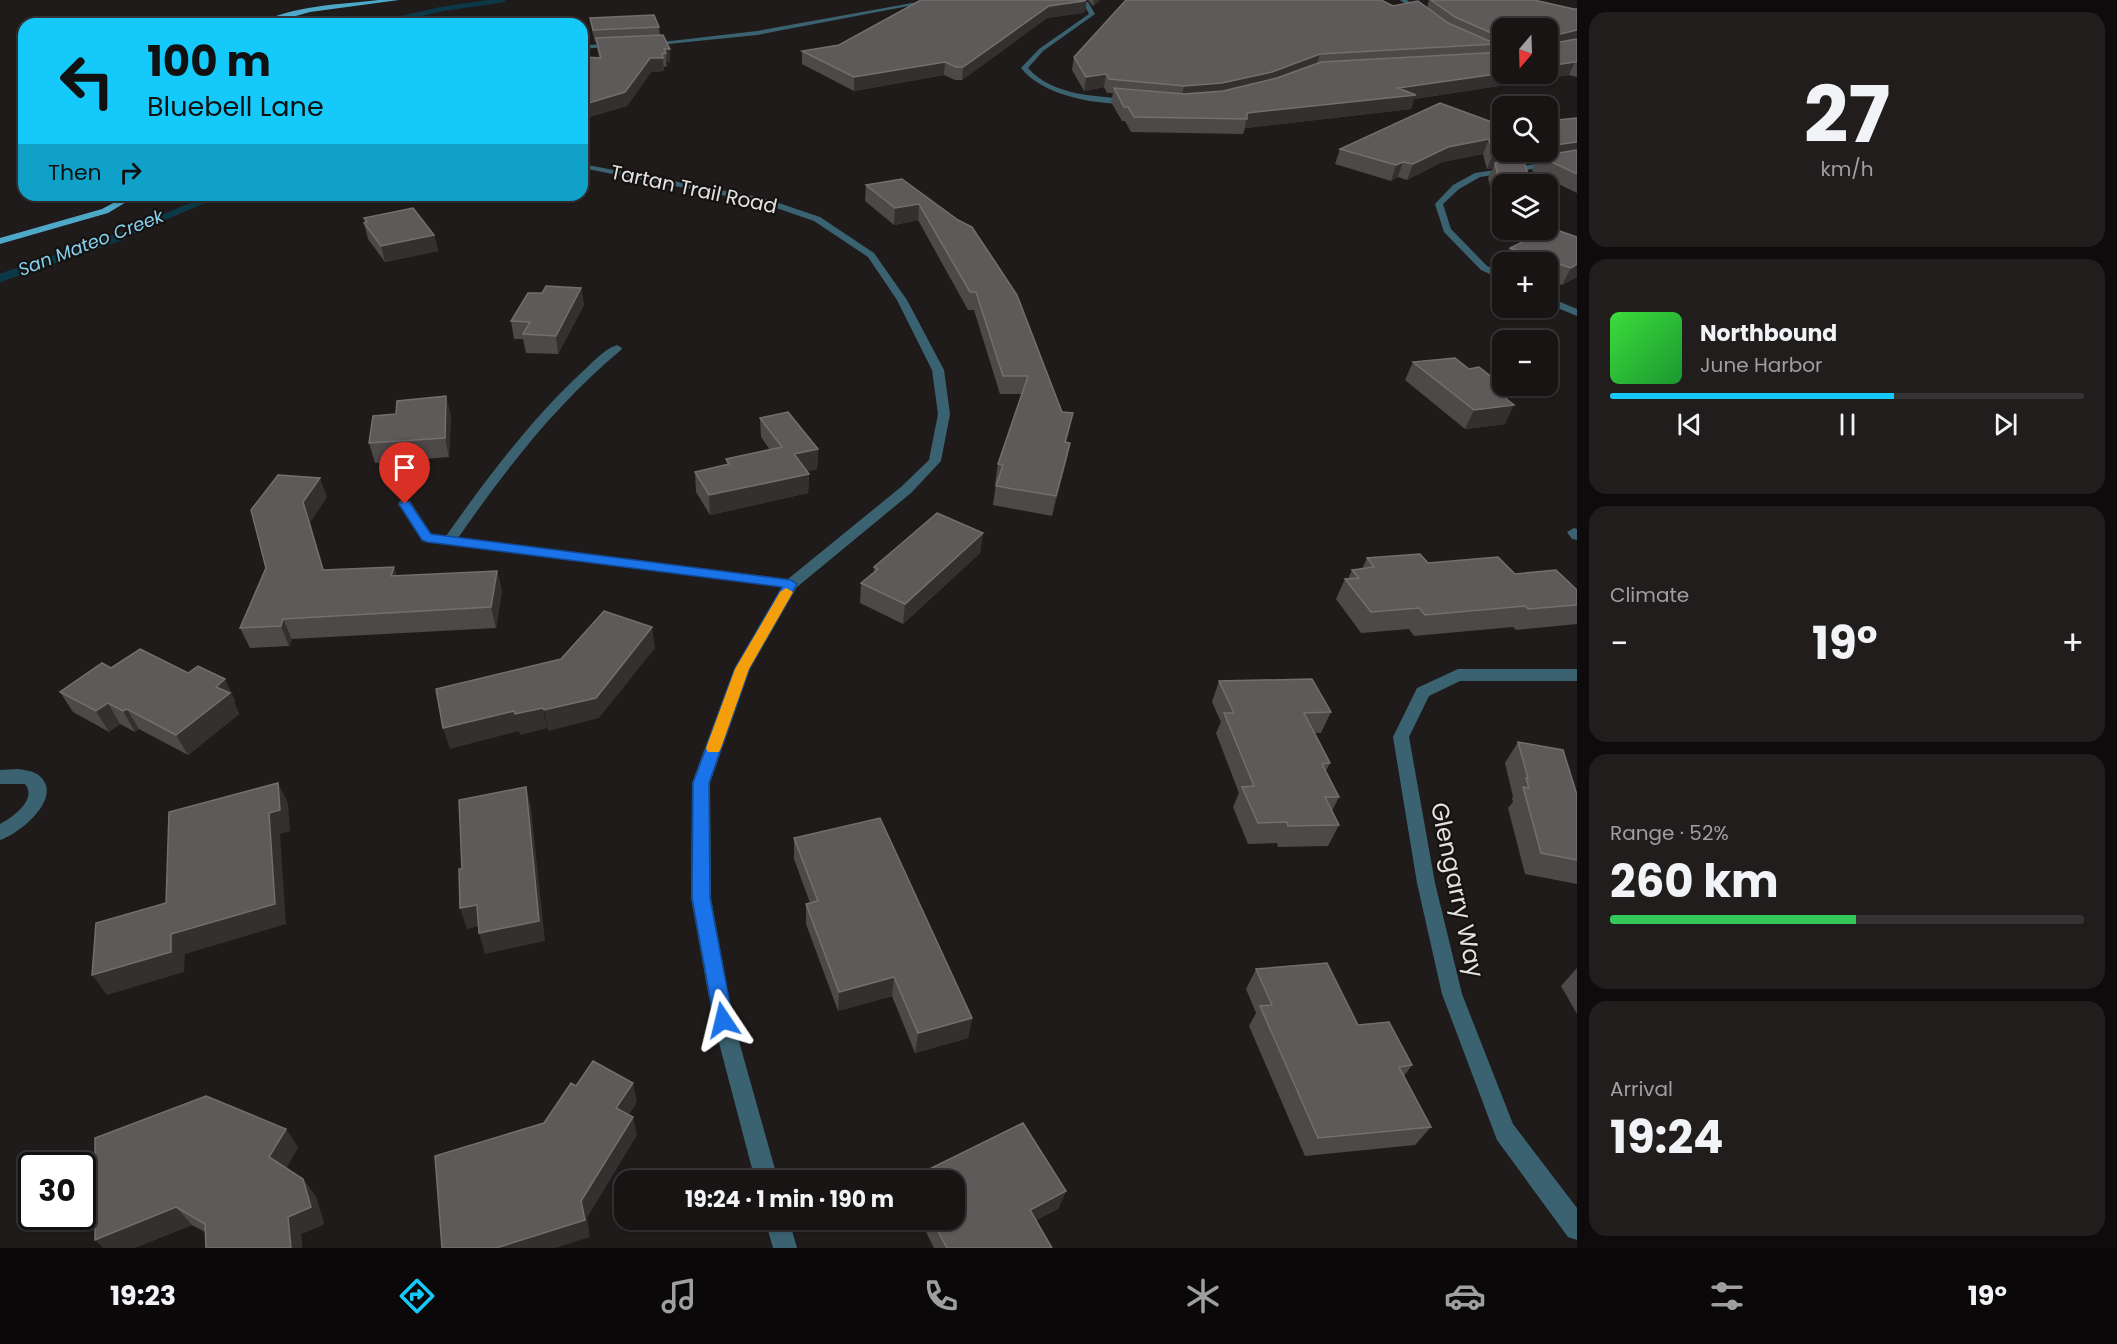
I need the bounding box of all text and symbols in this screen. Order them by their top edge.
north arrow [1492,18,1558,84]
map controls [1492,18,1558,396]
text: 100 m [147,32,271,91]
icon: left [48,42,126,120]
text: 27 [1804,60,1890,169]
text: Bluebell Lane [147,88,324,125]
button: search [1492,96,1558,162]
text: km/h [1820,155,1874,183]
icon: right [114,156,147,189]
text: Then [48,157,102,188]
street label: Tartan Trail Road [608,158,780,220]
button: layers [1492,174,1558,240]
water label: San Mateo Creek [14,203,168,282]
button: + [1492,252,1558,318]
text: Northbound [1700,318,1837,349]
button: − [1492,330,1558,396]
text: June Harbor [1700,351,1823,379]
icon: previous [1673,408,1706,441]
icon: pause [1831,408,1864,441]
icon: next [1989,408,2022,441]
pin [379,442,430,504]
icon: arrive [388,451,421,484]
text: Climate [1610,581,1689,609]
text: 19° [1812,612,1878,675]
text: − [1610,620,1628,667]
text: + [2061,620,2084,667]
street label: Glengarry Way [1423,799,1492,981]
text: Range · 52% [1610,819,1729,847]
text: 260 km [1610,850,1779,913]
position arrow [691,988,755,1052]
text: Arrival [1610,1075,1673,1103]
text: 19:24 [1610,1106,1724,1169]
speed limit sign: 30 [18,1152,96,1230]
text: 19:24 · 1 min · 190 m [685,1184,894,1215]
icon: directions [396,1275,438,1317]
icon: music [658,1275,700,1317]
icon: phone [920,1275,962,1317]
icon: climate [1182,1275,1224,1317]
icon: car [1444,1275,1486,1317]
icon: filters [1706,1275,1748,1317]
text: 19:23 [110,1277,176,1314]
text: 19° [1968,1277,2007,1314]

